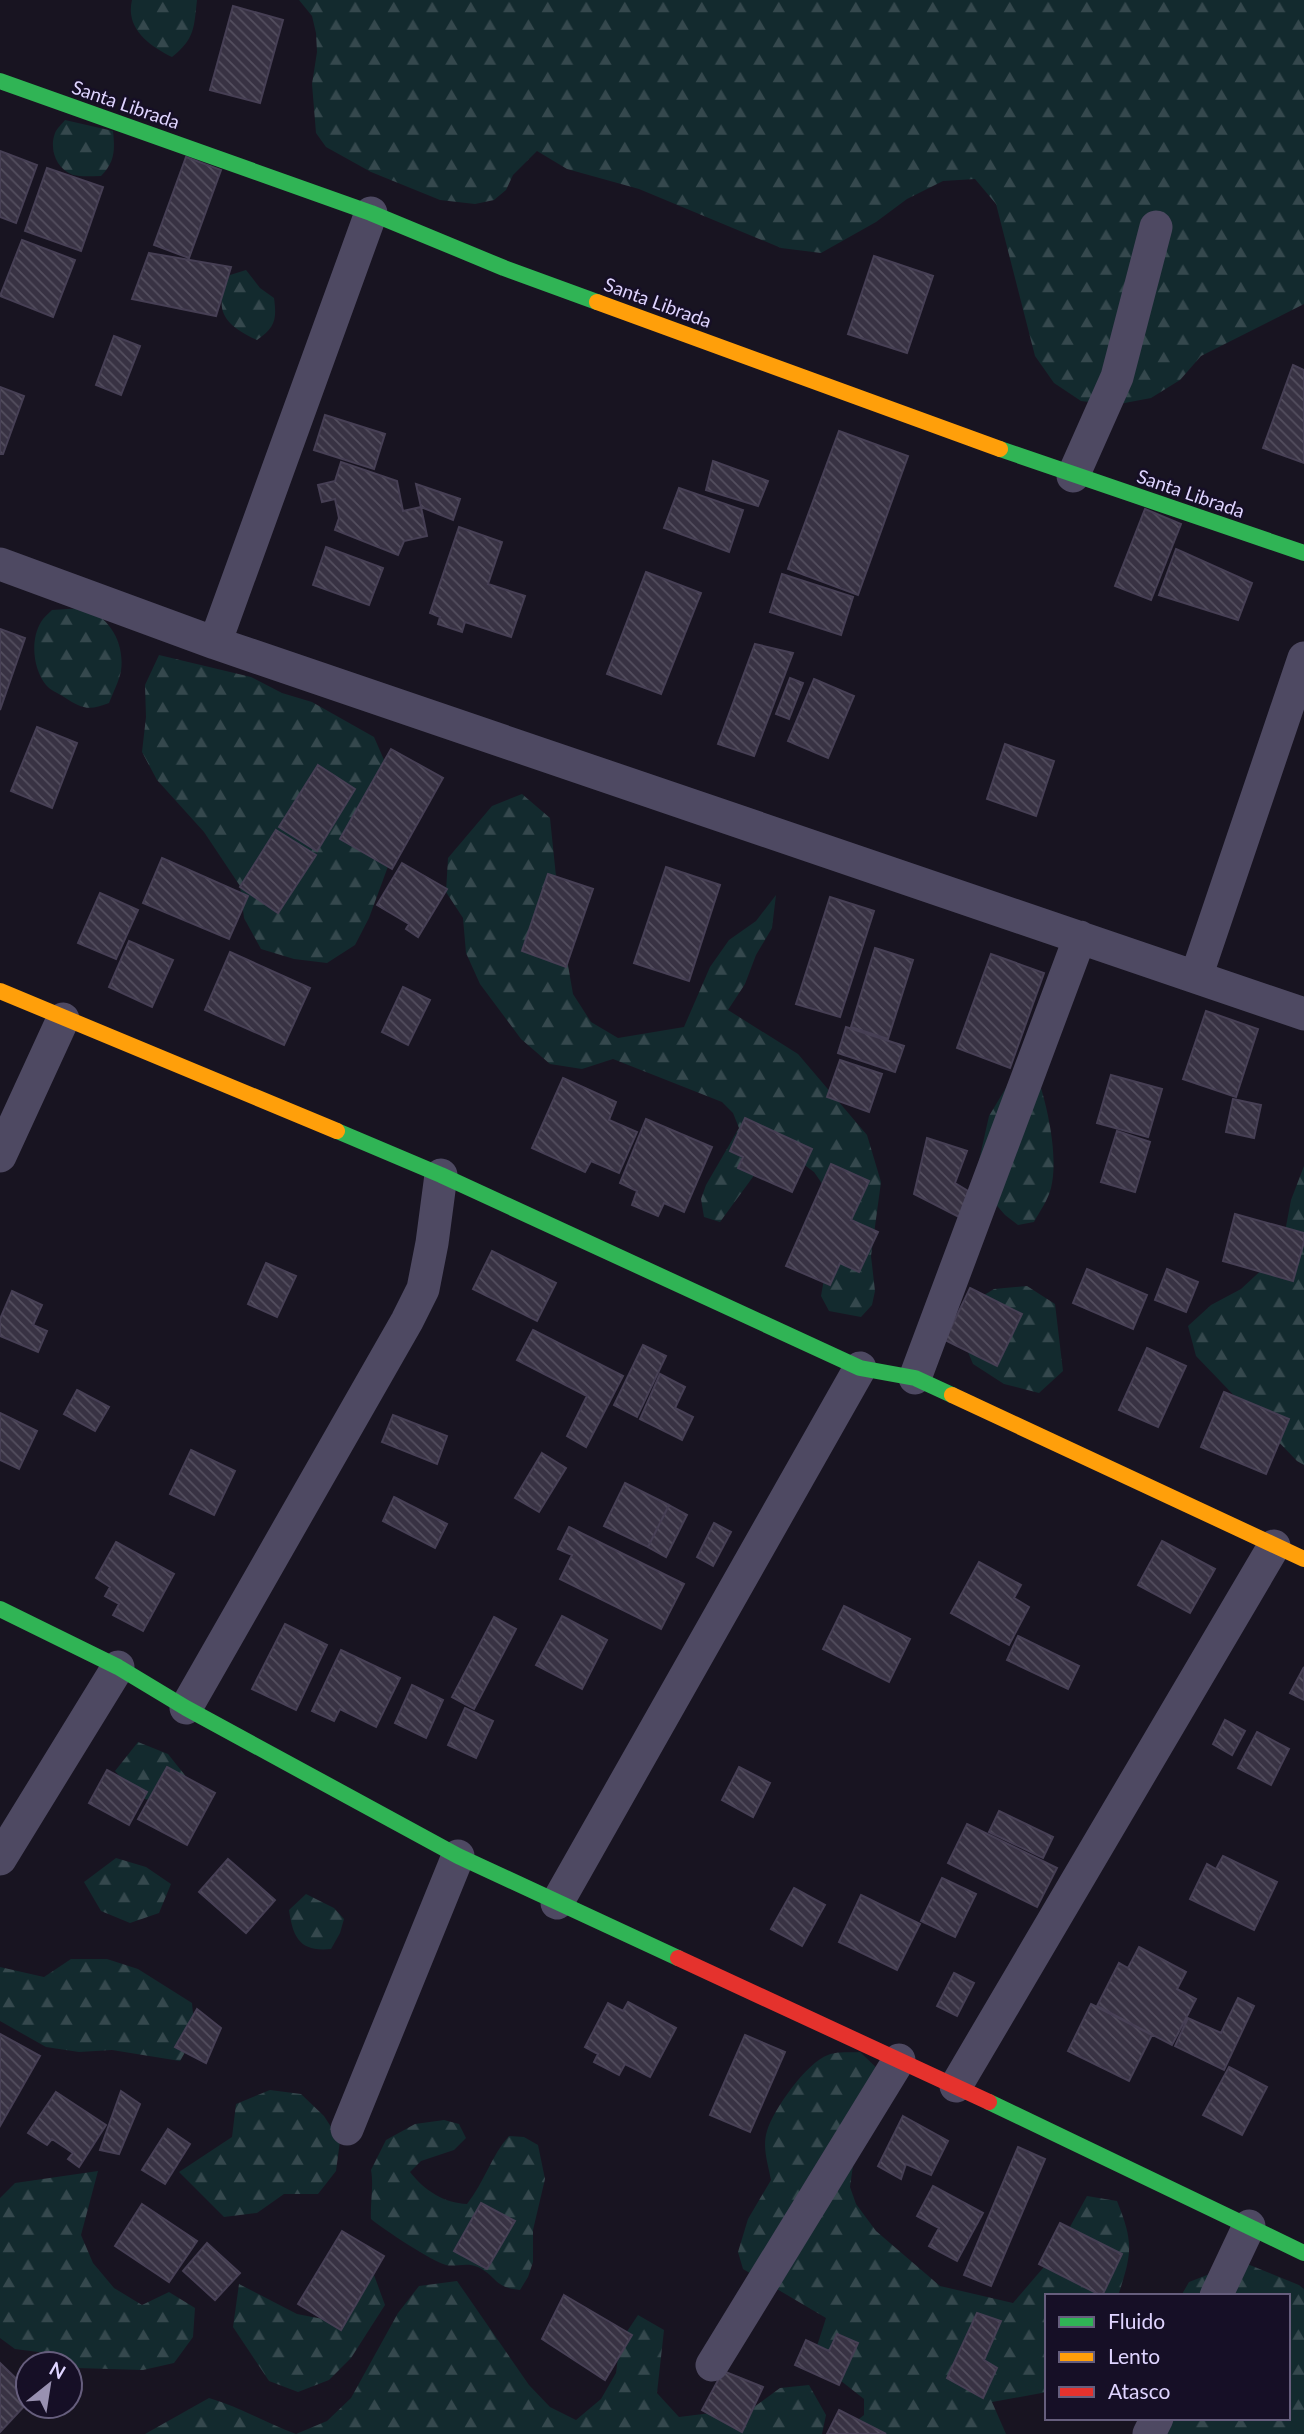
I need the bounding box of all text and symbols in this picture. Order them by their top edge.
street label: Santa Librada [69,75,183,133]
street label: Santa Librada [601,272,715,332]
street label: Santa Librada [1134,464,1248,522]
legend [1045,2294,1290,2420]
text: Fluido [1108,2308,1165,2333]
text: Lento [1108,2343,1160,2368]
north arrow [14,2350,84,2420]
text: N [46,2356,70,2383]
text: Atasco [1108,2378,1170,2403]

